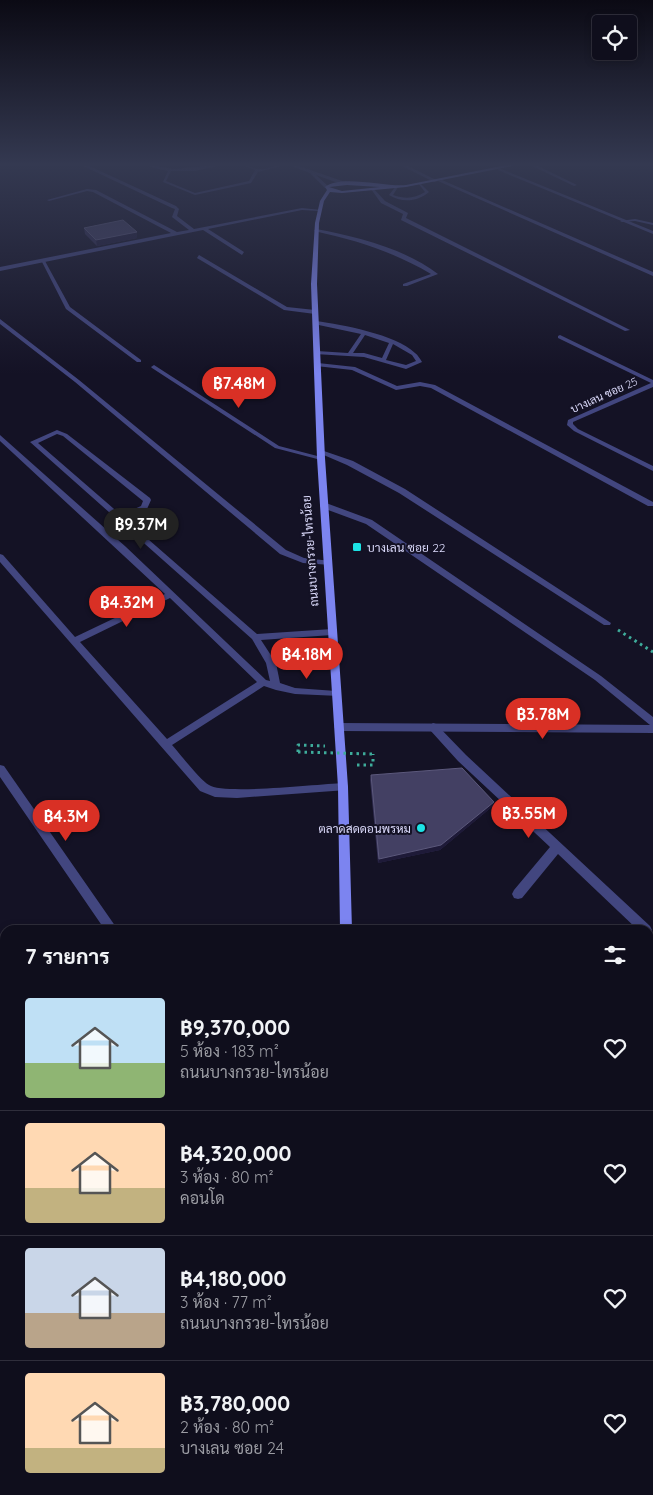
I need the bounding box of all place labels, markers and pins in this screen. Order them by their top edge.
pin: ฿7.48M [198,366,280,409]
pin: ฿9.37M [100,508,182,550]
place label: บางเลน ซอย 22 [367,540,446,555]
marker: บางเลน ซอย 22 [351,541,363,553]
pin: ฿4.32M [86,586,168,628]
pin: ฿4.18M [266,638,348,680]
pin: ฿3.78M [502,698,584,740]
pin: ฿3.55M [488,796,570,839]
pin: ฿4.3M [31,800,101,842]
place label: ตลาดสดดอนพรหม [319,821,411,836]
marker: ตลาดสดดอนพรหม [415,822,427,834]

